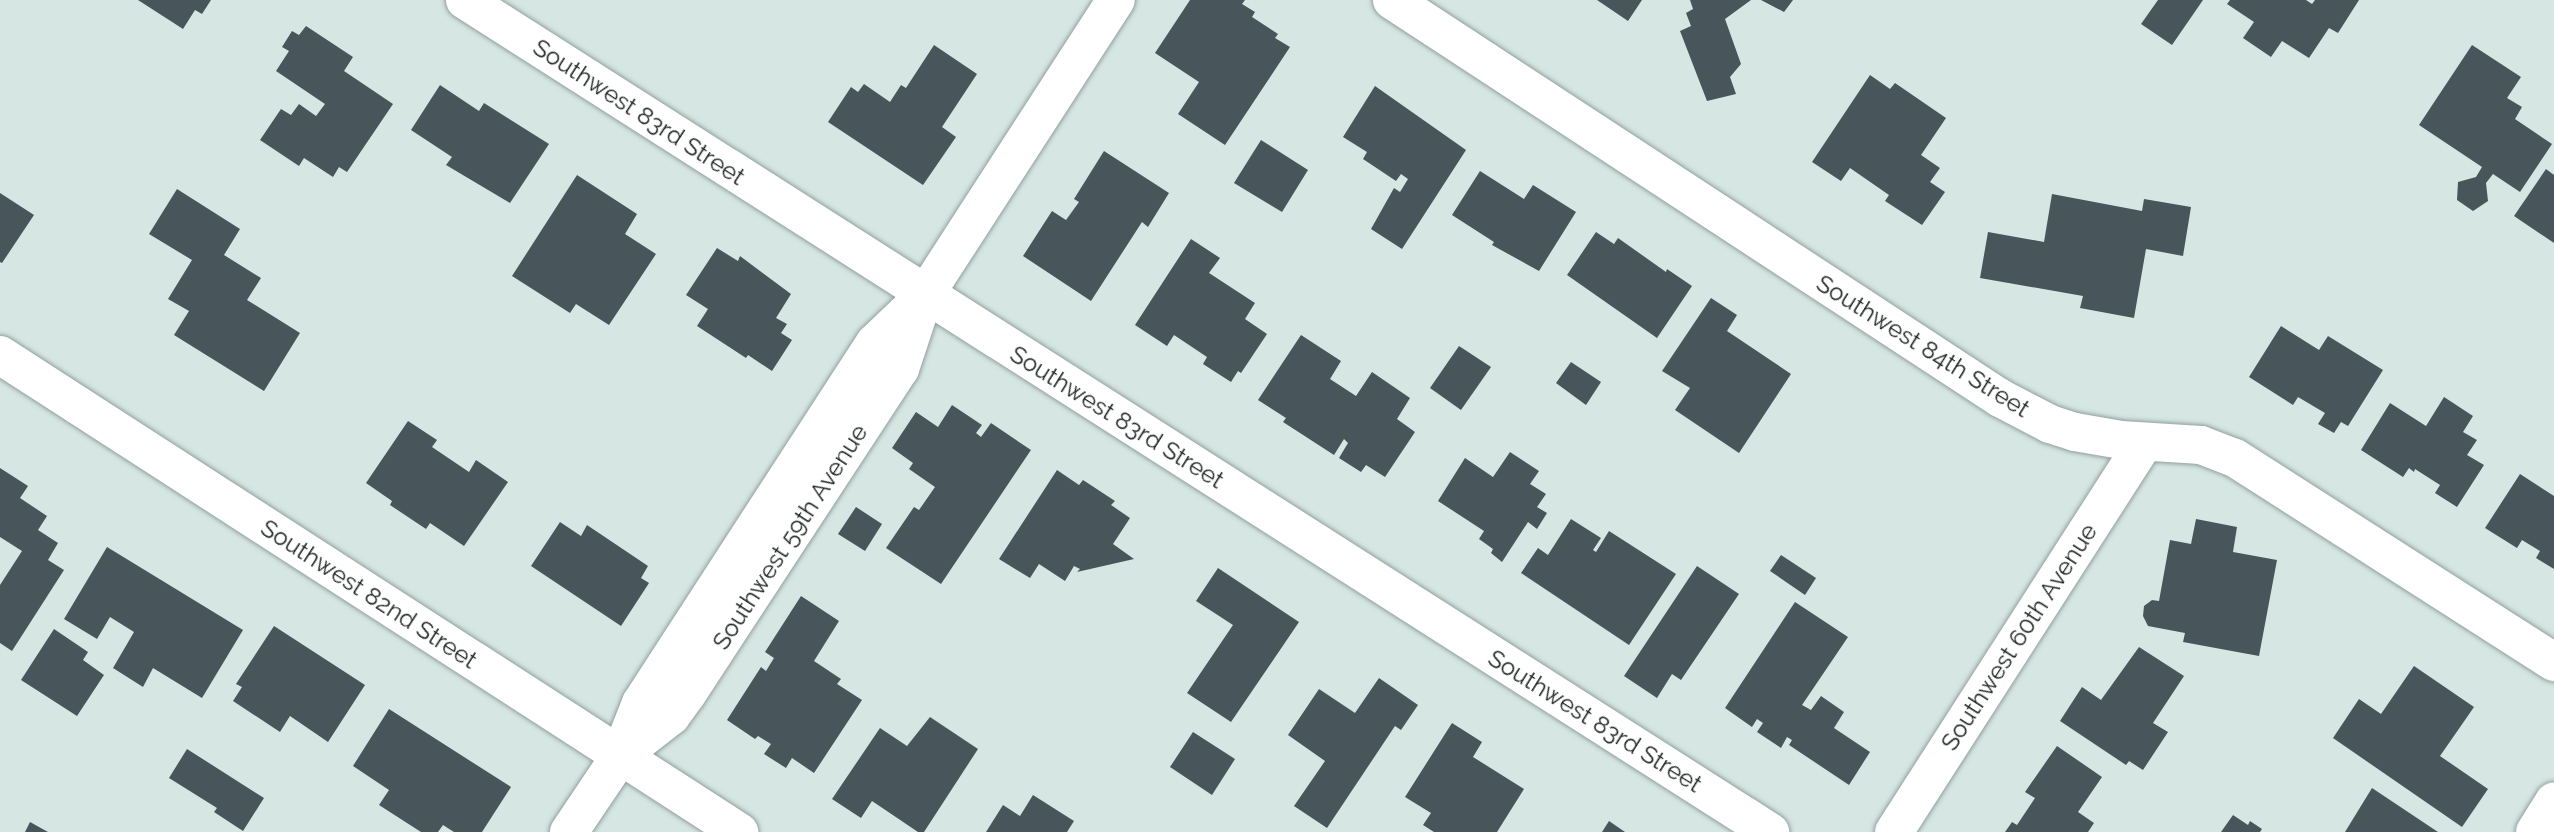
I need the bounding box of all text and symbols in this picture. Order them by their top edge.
street label: Southwest 83rd Street [528,33,750,191]
street label: Southwest 84th Street [1811,269,2035,423]
street label: Southwest 83rd Street [1005,339,1229,495]
street label: Southwest 59th Avenue [706,419,874,655]
street label: Southwest 82nd Street [255,513,483,675]
street label: Southwest 60th Avenue [1935,518,2103,756]
street label: Southwest 83rd Street [1483,643,1707,799]

